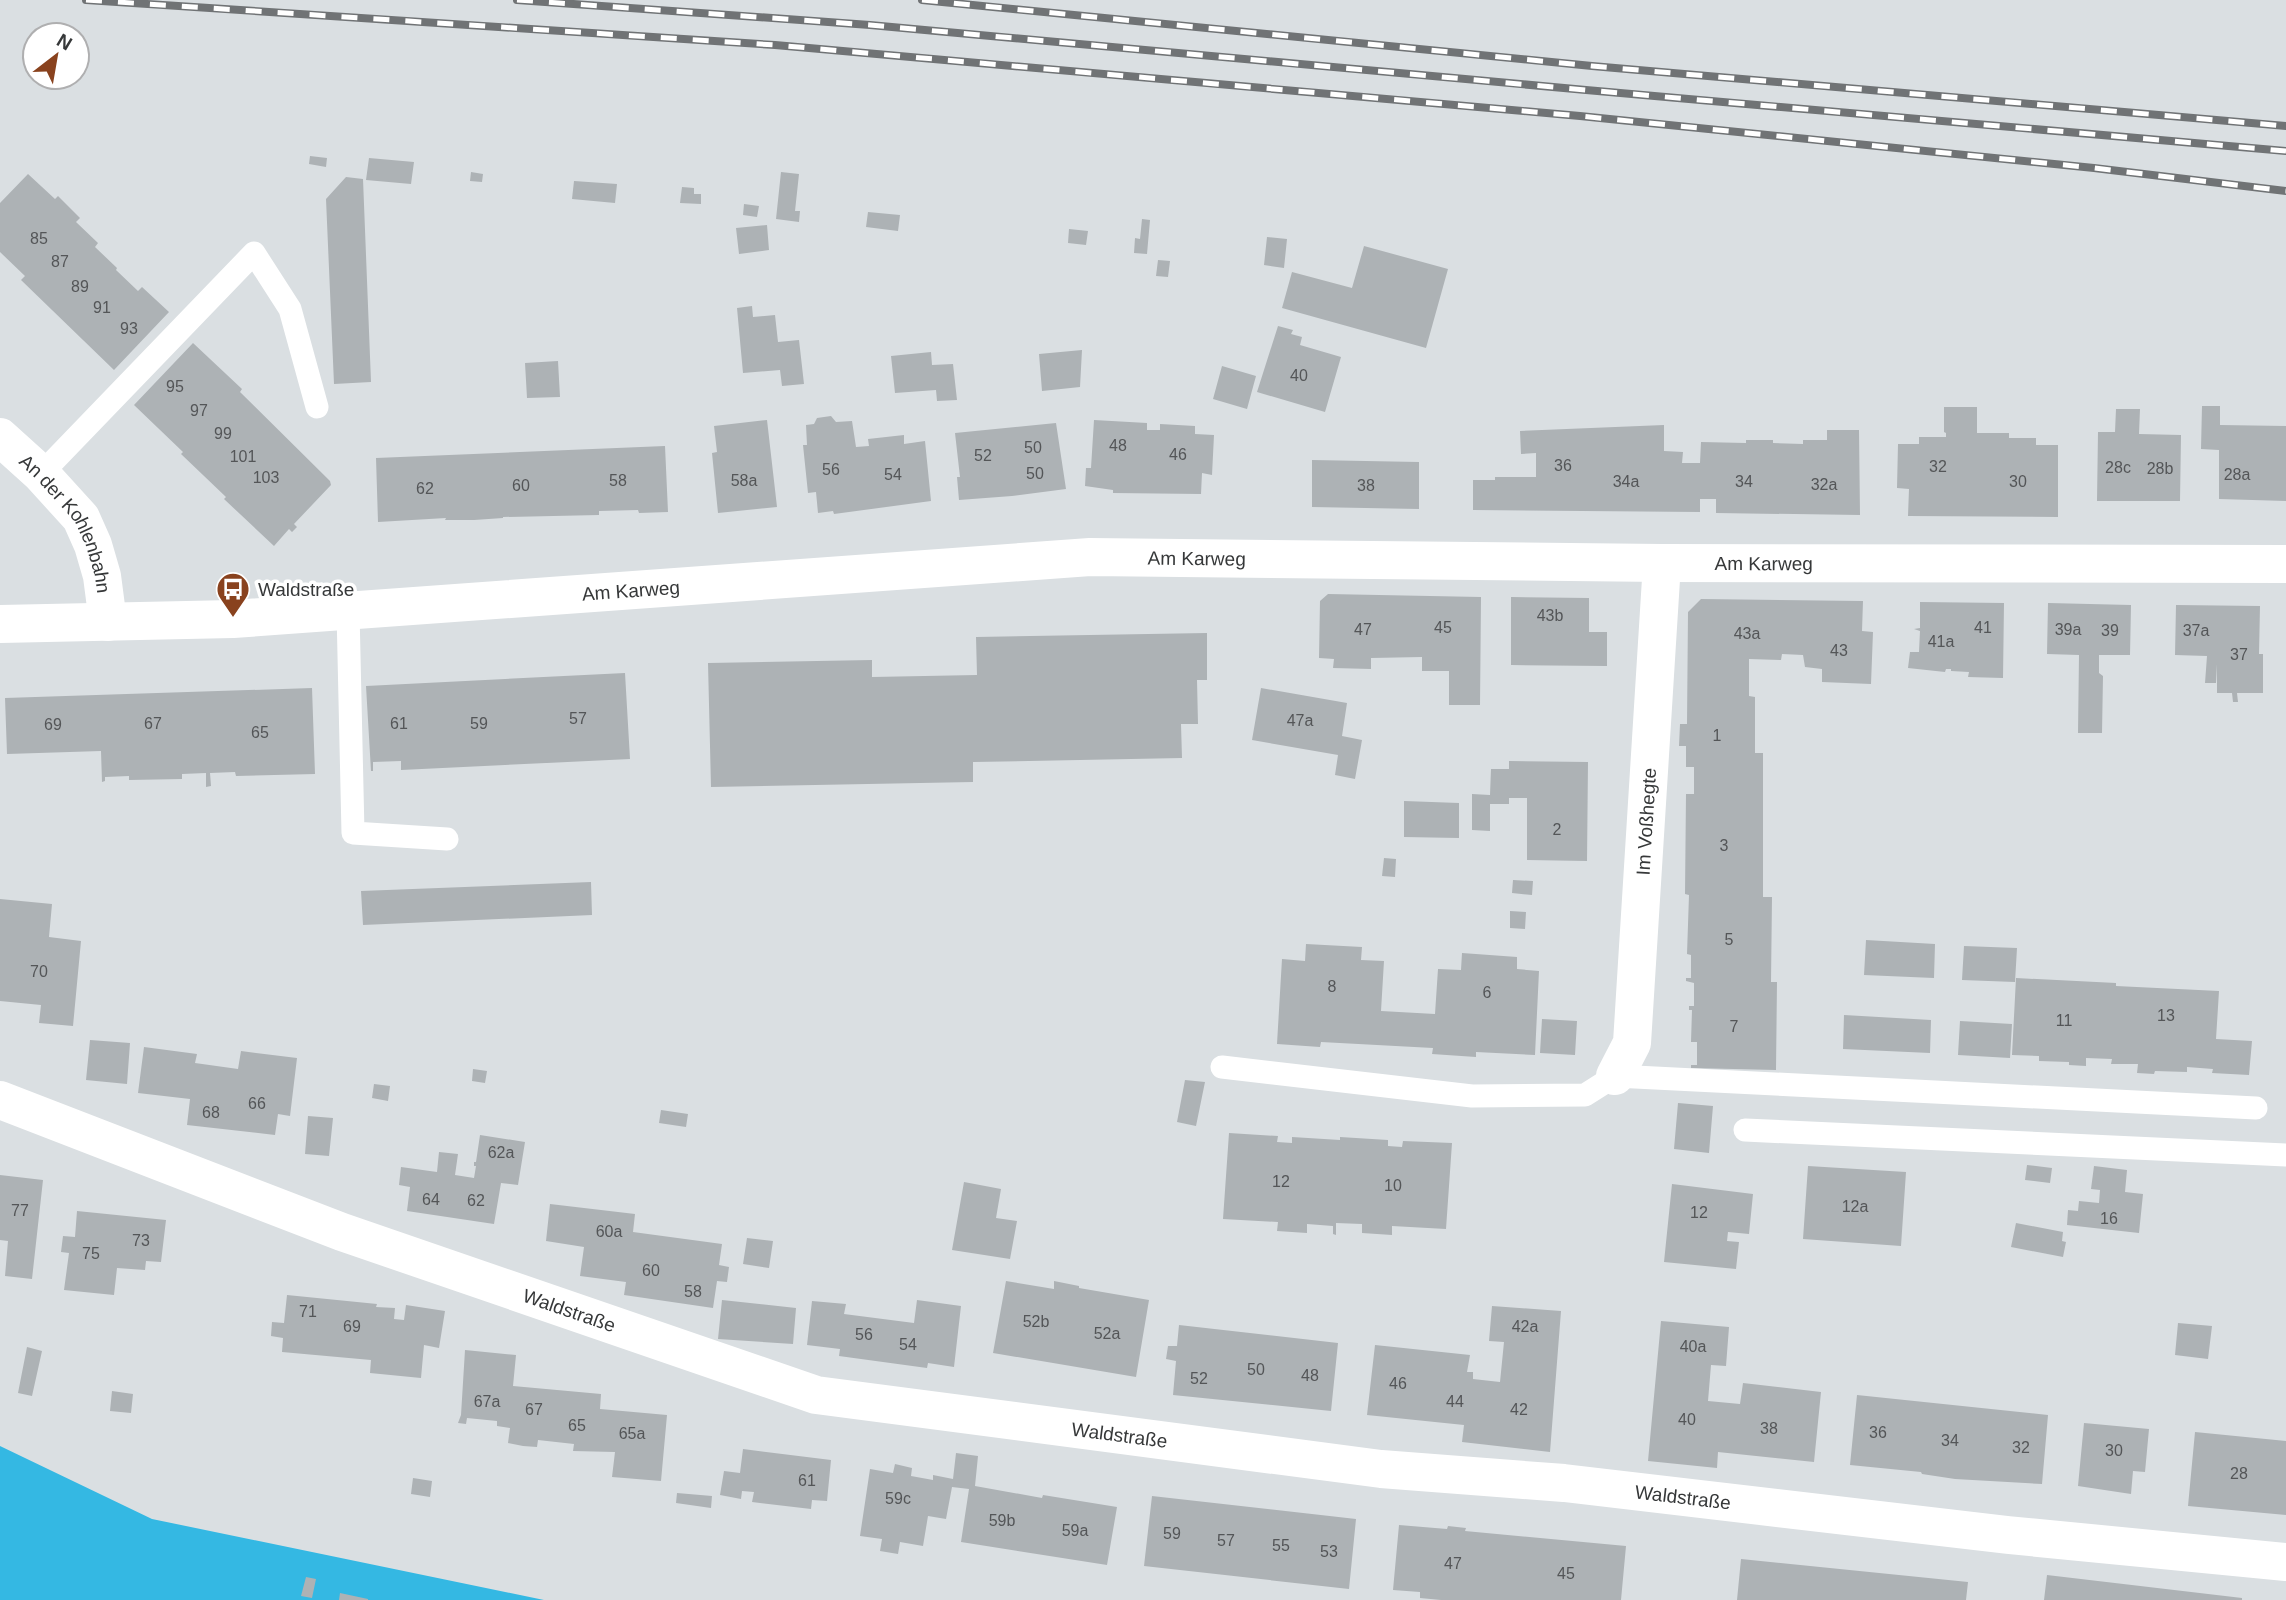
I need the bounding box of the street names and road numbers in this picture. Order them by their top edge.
street label: An der Kohlenbahn [16,450,115,594]
street label: Am Karweg [1147,547,1246,569]
street label: Am Karweg [1715,553,1813,574]
street label: Am Karweg [581,576,681,604]
street label: Im Voßhegte [1632,767,1660,876]
street label: Waldstraße [520,1285,618,1336]
street label: Waldstraße [1070,1418,1169,1451]
street label: Waldstraße [1634,1481,1732,1513]

